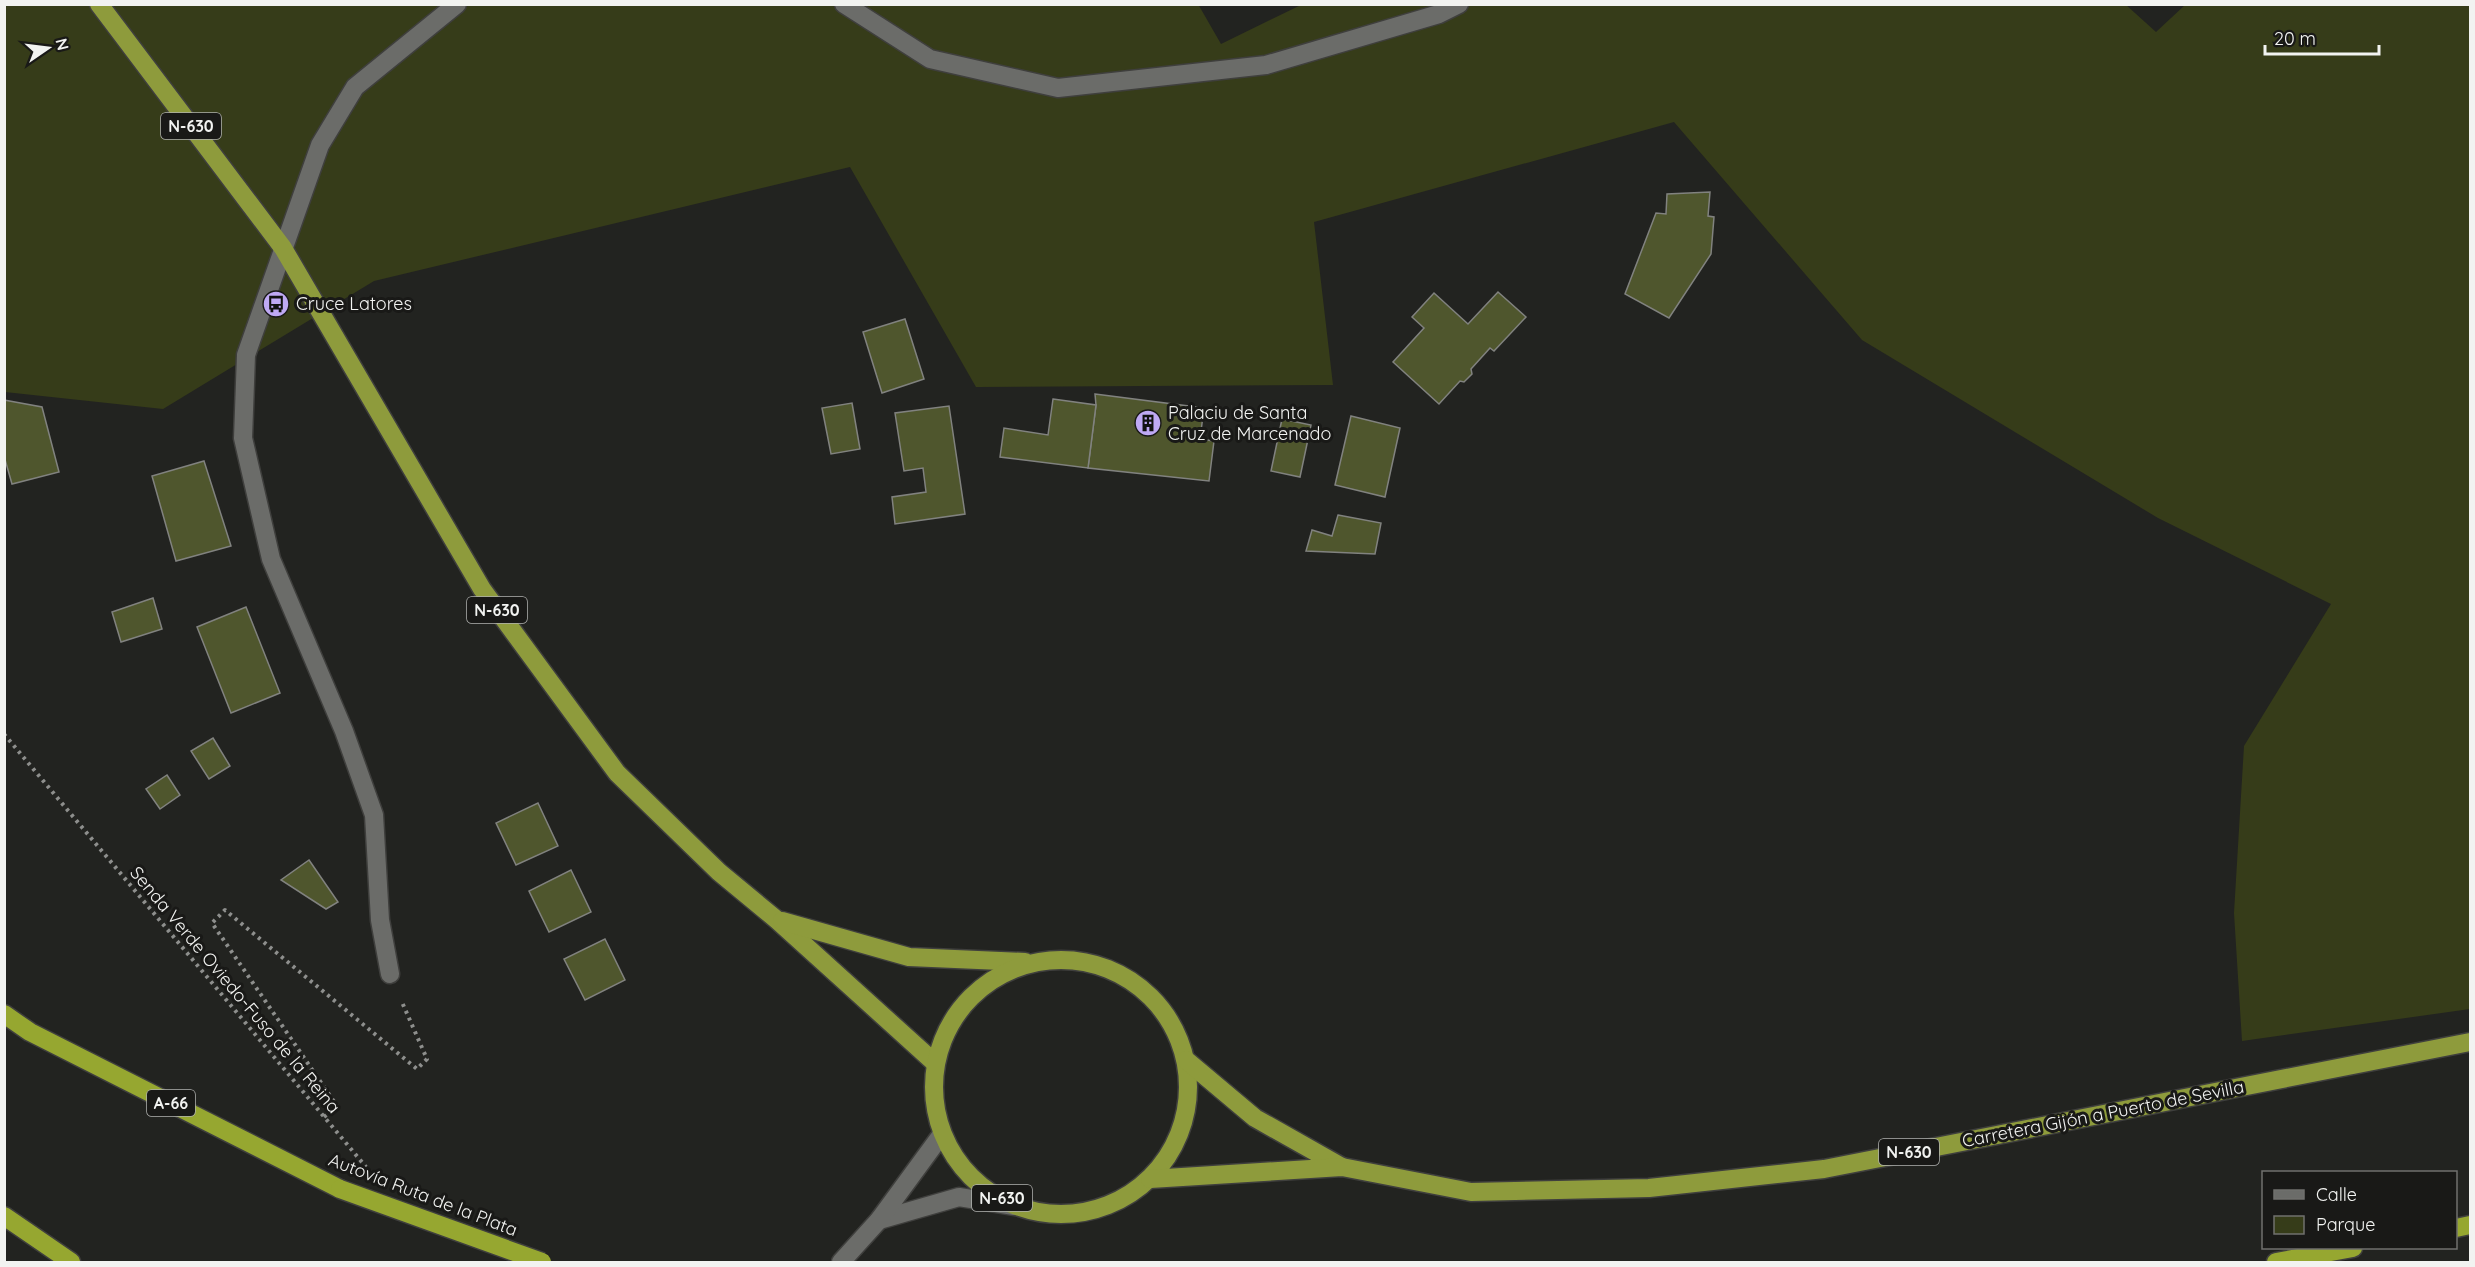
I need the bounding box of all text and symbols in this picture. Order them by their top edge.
north arrow [18,18,78,78]
scale bar [2265,18,2379,56]
text: 20 m [2274,27,2316,50]
text: N [51,36,74,52]
road number: N-630 [161,113,221,139]
bus stop icon: Cruce Latores [261,289,291,319]
place label: Cruce Latores [296,292,412,315]
place label: Palaciu de Santa Cruz de Marcenado [1168,401,1331,445]
building icon: Palaciu de Santa Cruz de Marcenado [1133,408,1163,438]
road number: N-630 [467,597,527,623]
street label: Senda Verde Oviedo-Fuso de la Reina [125,861,346,1118]
street label: Carretera Gijón a Puerto de Sevilla [1960,1075,2246,1152]
road number: A-66 [147,1090,195,1116]
road number: N-630 [1879,1139,1939,1165]
street label: Autovía Ruta de la Plata [325,1148,521,1241]
legend [2262,1171,2457,1249]
text: Calle [2316,1183,2357,1206]
road number: N-630 [972,1185,1032,1211]
text: Parque [2316,1213,2375,1236]

